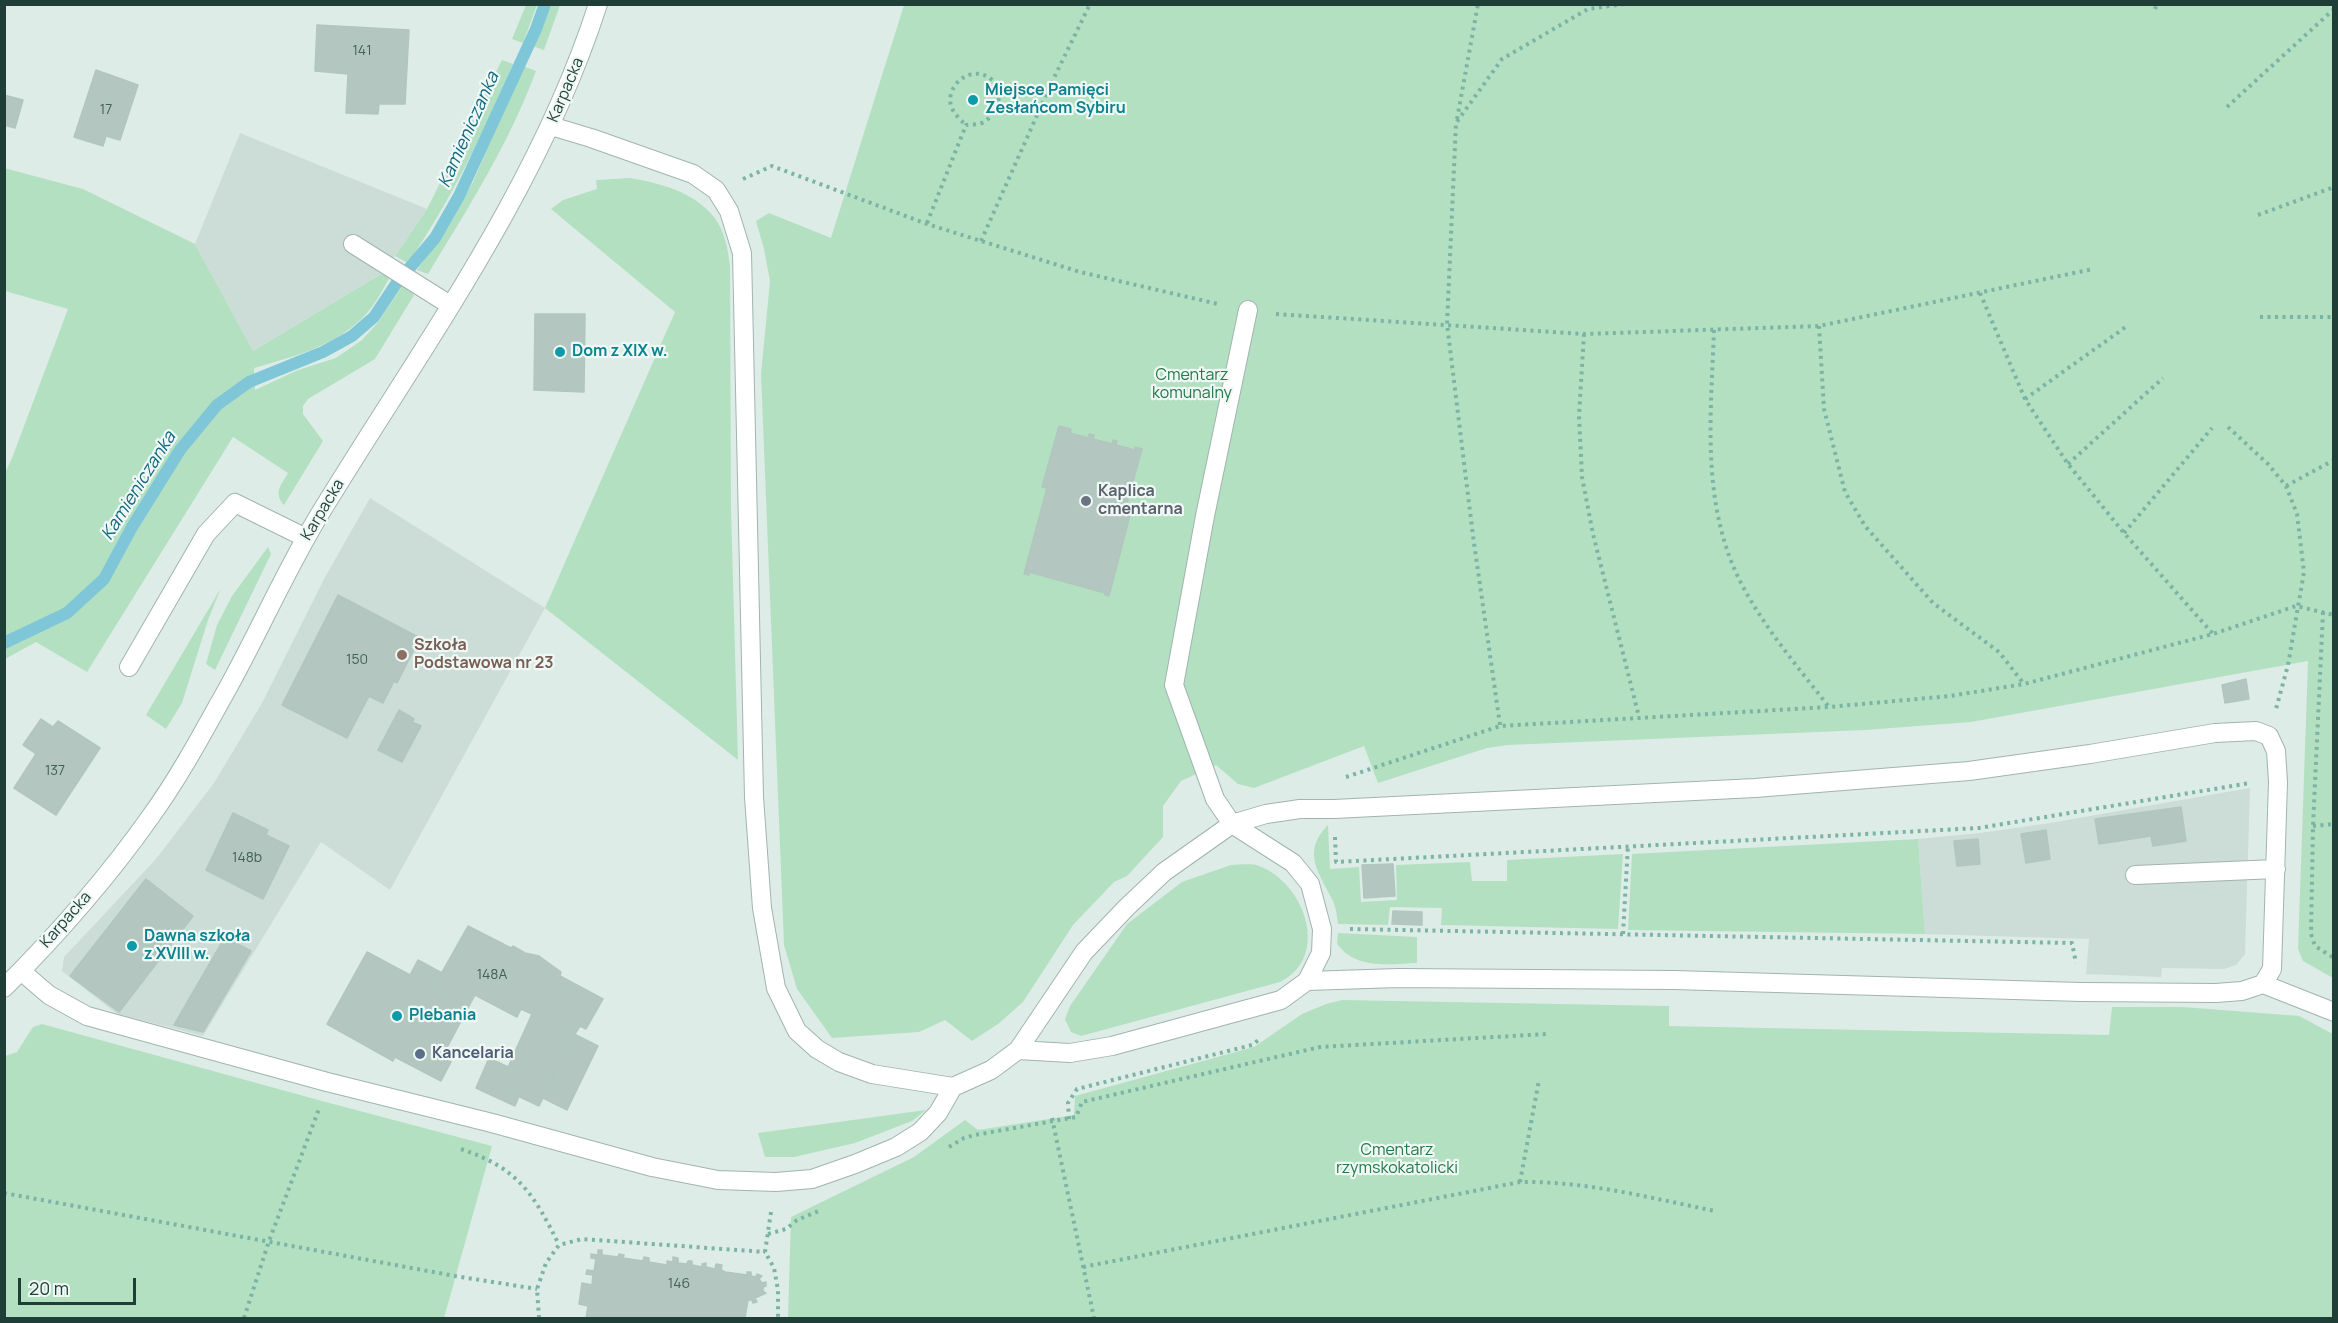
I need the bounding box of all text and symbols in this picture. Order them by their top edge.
house number: 141 [352,43,372,59]
street label: Karpacka [544,55,588,125]
water label: Kamieniczanka [434,69,504,191]
place label: Miejsce Pamięci Zesłańcom Sybiru [985,81,1126,119]
marker: Miejsce Pamięci Zesłańcom Sybiru [966,93,980,107]
house number: 17 [100,102,112,118]
place label: Dom z XIX w. [572,342,667,362]
marker: Dom z XIX w. [553,345,567,359]
park label: Cmentarz komunalny [1152,366,1232,404]
water label: Kamieniczanka [97,428,181,544]
street label: Karpacka [297,476,349,544]
place label: Kaplica cmentarna [1098,482,1183,520]
marker: Kaplica cmentarna [1079,494,1093,508]
place label: Szkoła Podstawowa nr 23 [414,636,554,674]
marker: Szkoła Podstawowa nr 23 [395,648,409,662]
house number: 150 [346,652,368,668]
house number: 137 [45,763,65,779]
house number: 148b [232,850,262,866]
street label: Karpacka [36,888,96,952]
place label: Dawna szkoła z XVIII w. [144,927,250,965]
marker: Dawna szkoła z XVIII w. [125,939,139,953]
house number: 148A [477,967,507,983]
place label: Plebania [409,1006,476,1026]
marker: Plebania [390,1009,404,1023]
place label: Kancelaria [432,1044,514,1064]
marker: Kancelaria [413,1047,427,1061]
park label: Cmentarz rzymskokatolicki [1336,1141,1458,1179]
scale bar [21,1266,140,1304]
text: 20 m [29,1276,69,1300]
house number: 146 [668,1276,690,1292]

